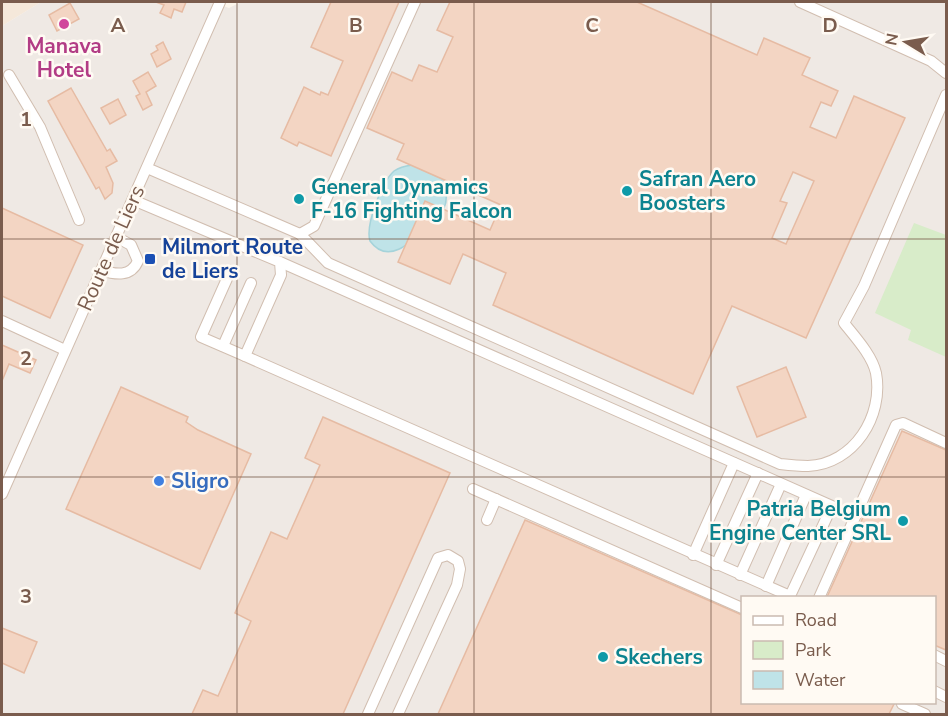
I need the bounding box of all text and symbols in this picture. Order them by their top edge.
text: A [111,12,126,39]
text: B [349,12,363,39]
text: C [585,12,599,39]
text: D [822,12,838,39]
north arrow [876,12,936,72]
marker: Manava Hotel [57,17,71,31]
text: N [880,31,904,47]
place label: Manava Hotel [26,32,102,84]
text: 1 [20,106,32,133]
place label: Safran Aero Boosters [639,165,756,217]
place label: General Dynamics F-16 Fighting Falcon [311,173,512,225]
street label: Route de Liers [71,181,151,315]
marker: Safran Aero Boosters [620,184,634,198]
marker: General Dynamics F-16 Fighting Falcon [292,192,306,206]
place label: Milmort Route de Liers [162,233,303,285]
marker: Milmort Route de Liers [143,252,157,266]
text: 2 [20,345,32,372]
place label: Sligro [171,467,229,495]
marker: Sligro [152,474,166,488]
place label: Patria Belgium Engine Center SRL [709,495,891,547]
marker: Patria Belgium Engine Center SRL [896,514,910,528]
text: 3 [20,583,32,610]
legend [741,596,936,704]
text: Road [795,608,837,632]
text: Park [795,638,832,662]
place label: Skechers [615,643,703,671]
marker: Skechers [596,650,610,664]
text: Water [795,668,846,692]

